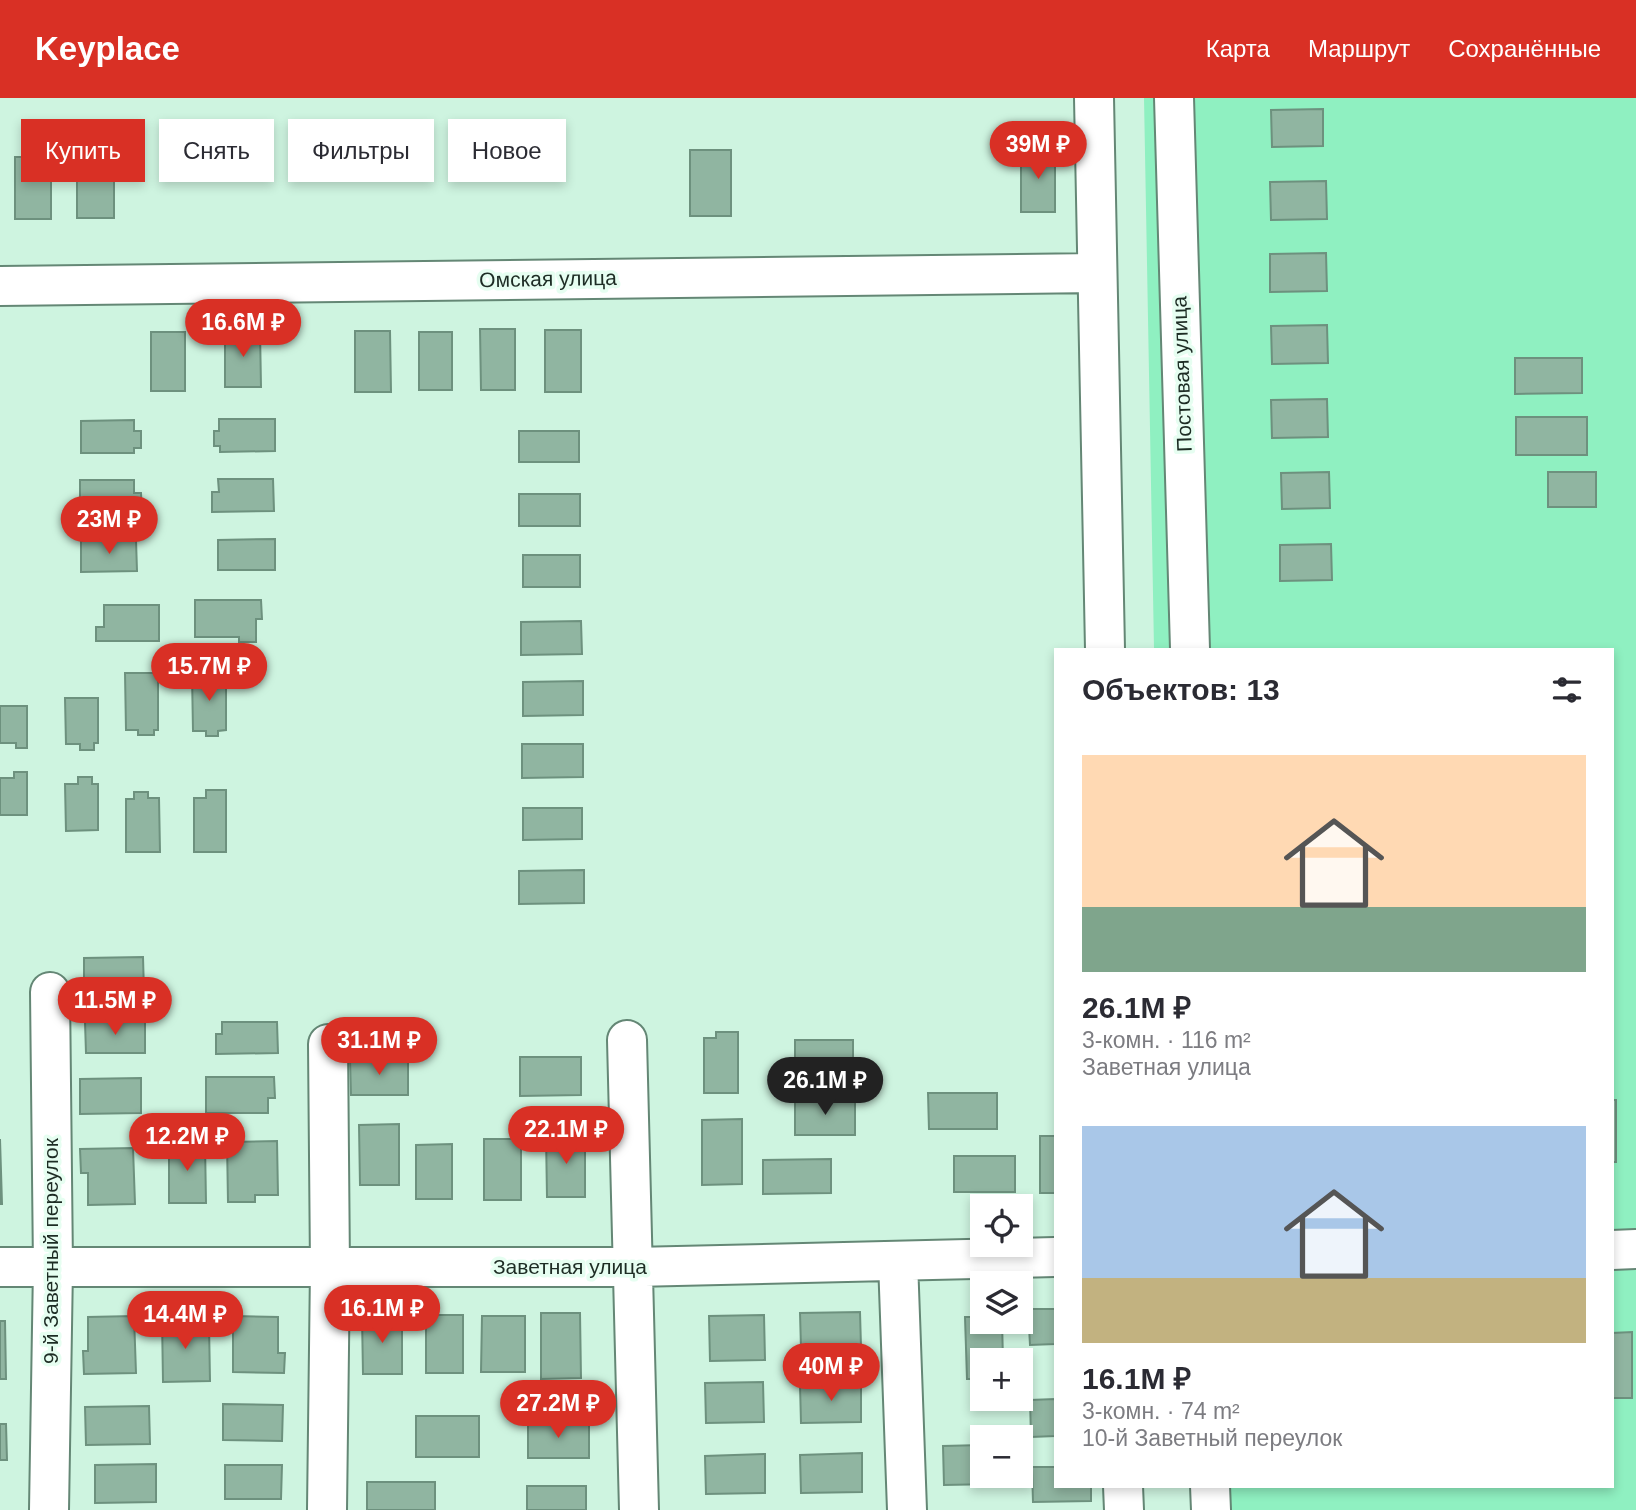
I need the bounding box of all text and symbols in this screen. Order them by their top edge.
text: Keyplace [35,30,180,67]
text: Карта [1206,35,1270,62]
text: Маршрут [1308,35,1410,62]
text: Сохранённые [1448,35,1601,62]
chip: Купить [21,119,145,182]
chip: Снять [159,119,274,182]
chip: Фильтры [288,119,434,182]
chip: Новое [448,119,566,182]
pin: 39M ₽ [989,122,1087,181]
text: 39M ₽ [1006,131,1070,157]
street label: Омская улица [479,266,617,291]
street label: Постовая улица [1167,295,1196,452]
pin: 16.6M ₽ [178,300,308,359]
text: 16.6M ₽ [201,309,285,335]
pin: 23M ₽ [60,496,158,556]
text: 23M ₽ [77,506,141,532]
pin: 15.7M ₽ [144,644,274,703]
text: 15.7M ₽ [167,653,251,679]
icon: filters [1548,671,1586,709]
text: Объектов: 13 [1082,673,1280,706]
icon: home [1271,800,1397,926]
pin: 11.5M ₽ [50,978,180,1037]
text: 11.5M ₽ [74,987,156,1013]
text: 26.1M ₽ [1082,991,1191,1024]
pin: 31.1M ₽ [314,1018,444,1077]
text: 31.1M ₽ [337,1027,421,1053]
text: 3-комн. · 116 m² [1082,1027,1251,1053]
text: Заветная улица [1082,1054,1251,1080]
pin: 26.1M ₽ [760,1058,890,1117]
text: 26.1M ₽ [783,1067,867,1093]
pin: 22.1M ₽ [501,1107,631,1166]
pin: 12.2M ₽ [122,1114,252,1173]
text: 22.1M ₽ [524,1116,608,1142]
text: 12.2M ₽ [145,1123,229,1149]
street label: 9-й Заветный переулок [39,1137,62,1364]
icon: home [1271,1171,1397,1297]
map controls [970,1194,1033,1488]
button: locate [970,1194,1033,1257]
street label: Заветная улица [493,1255,647,1278]
button: layers [970,1271,1033,1334]
pin: 16.1M ₽ [317,1286,447,1345]
pin: 14.4M ₽ [120,1292,250,1351]
text: 16.1M ₽ [340,1295,424,1321]
text: 14.4M ₽ [143,1301,227,1327]
pin: 40M ₽ [782,1344,880,1403]
button: + [970,1348,1033,1411]
text: 40M ₽ [799,1353,863,1379]
text: 16.1M ₽ [1082,1362,1191,1395]
pin: 27.2M ₽ [493,1380,623,1440]
text: 27.2M ₽ [516,1390,600,1416]
text: 3-комн. · 74 m² [1082,1398,1240,1424]
button: − [970,1425,1033,1488]
text: 10-й Заветный переулок [1082,1425,1342,1451]

